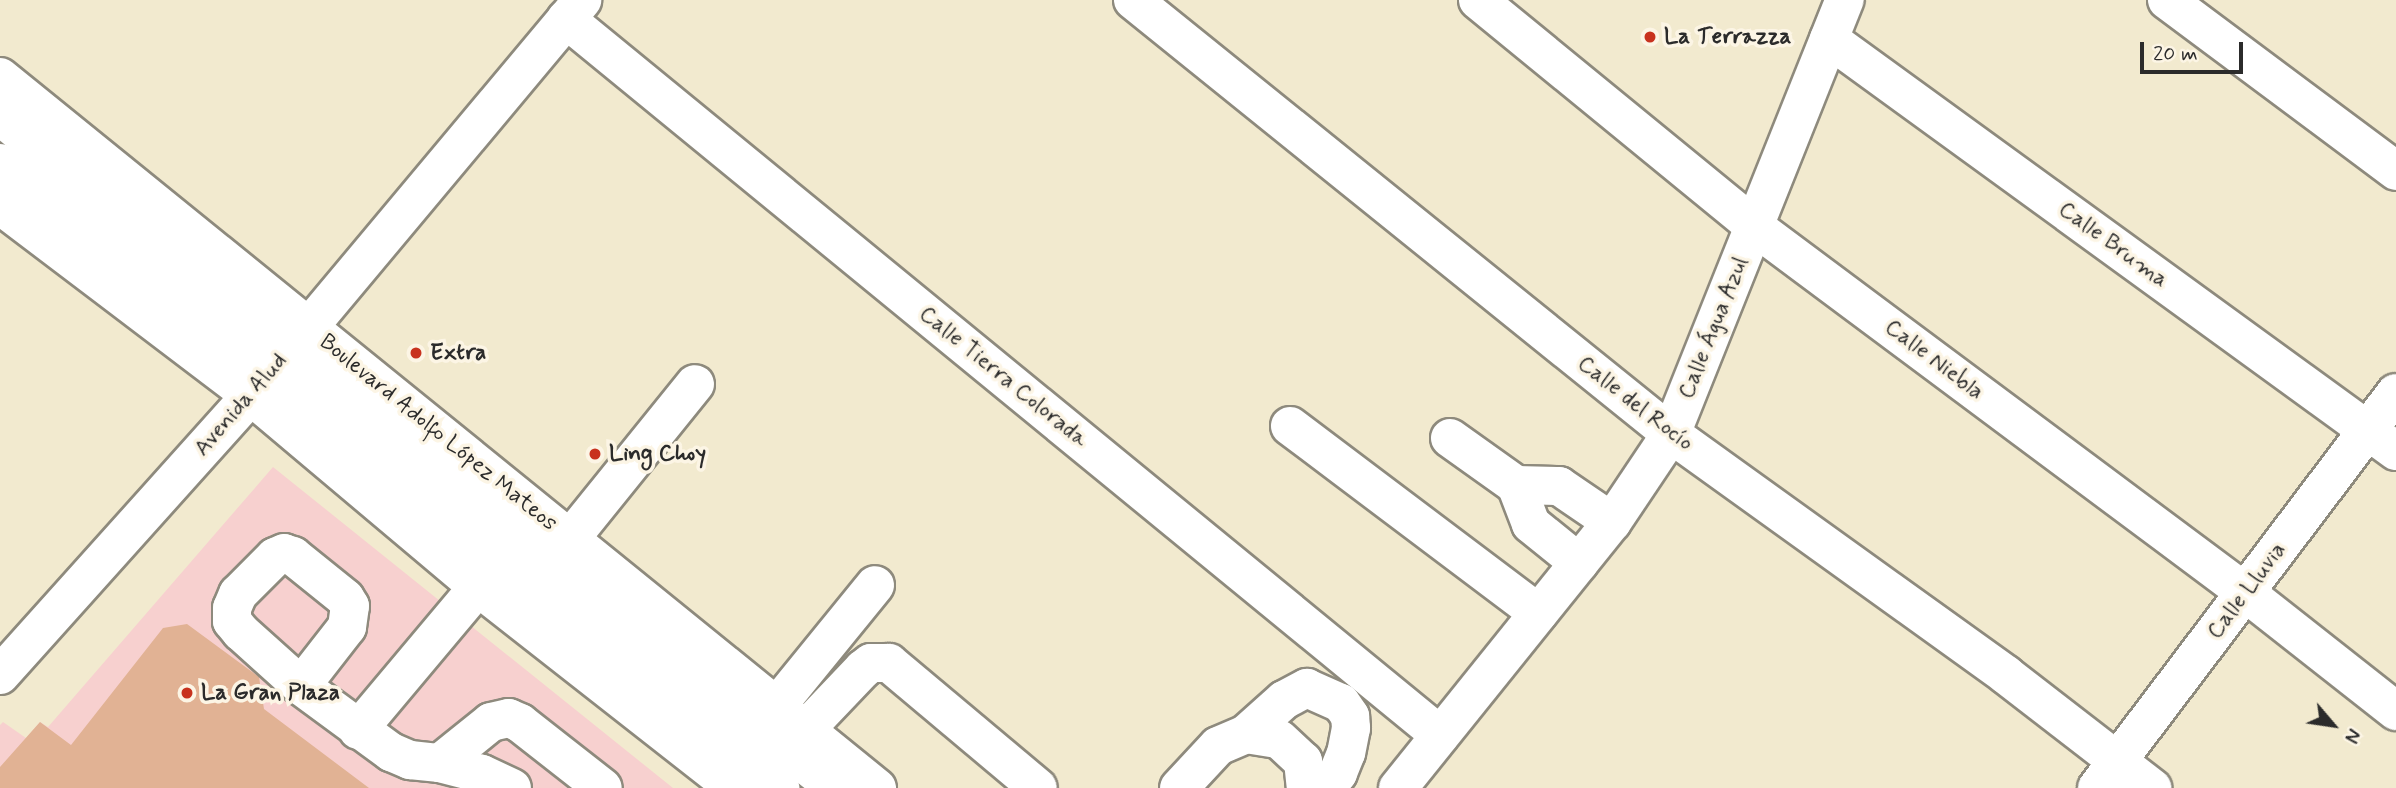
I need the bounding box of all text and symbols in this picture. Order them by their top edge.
place label: La Terrazza [1664,23,1785,51]
scale bar [2144,28,2247,72]
marker: La Terrazza [1642,29,1658,45]
text: 20 m [2153,40,2198,68]
street label: Calle Bruma [2054,197,2172,293]
street label: Calle Água Azul [1673,254,1755,402]
street label: Calle Tierra Colorada [913,301,1093,453]
street label: Calle Niebla [1878,313,1990,407]
street label: Boulevard Adolfo López Mateos [316,330,560,536]
place label: Extra [430,339,486,367]
marker: Extra [408,345,424,361]
street label: Avenida Alud [190,349,292,461]
street label: Calle del Rocío [1572,350,1698,458]
place label: Ling Choy [609,440,706,468]
marker: Ling Choy [587,446,603,462]
street label: Calle Lluvia [2201,537,2293,645]
place label: La Gran Plaza [201,679,348,707]
marker: La Gran Plaza [179,685,195,701]
north arrow [2298,690,2368,760]
text: N [2338,724,2366,747]

